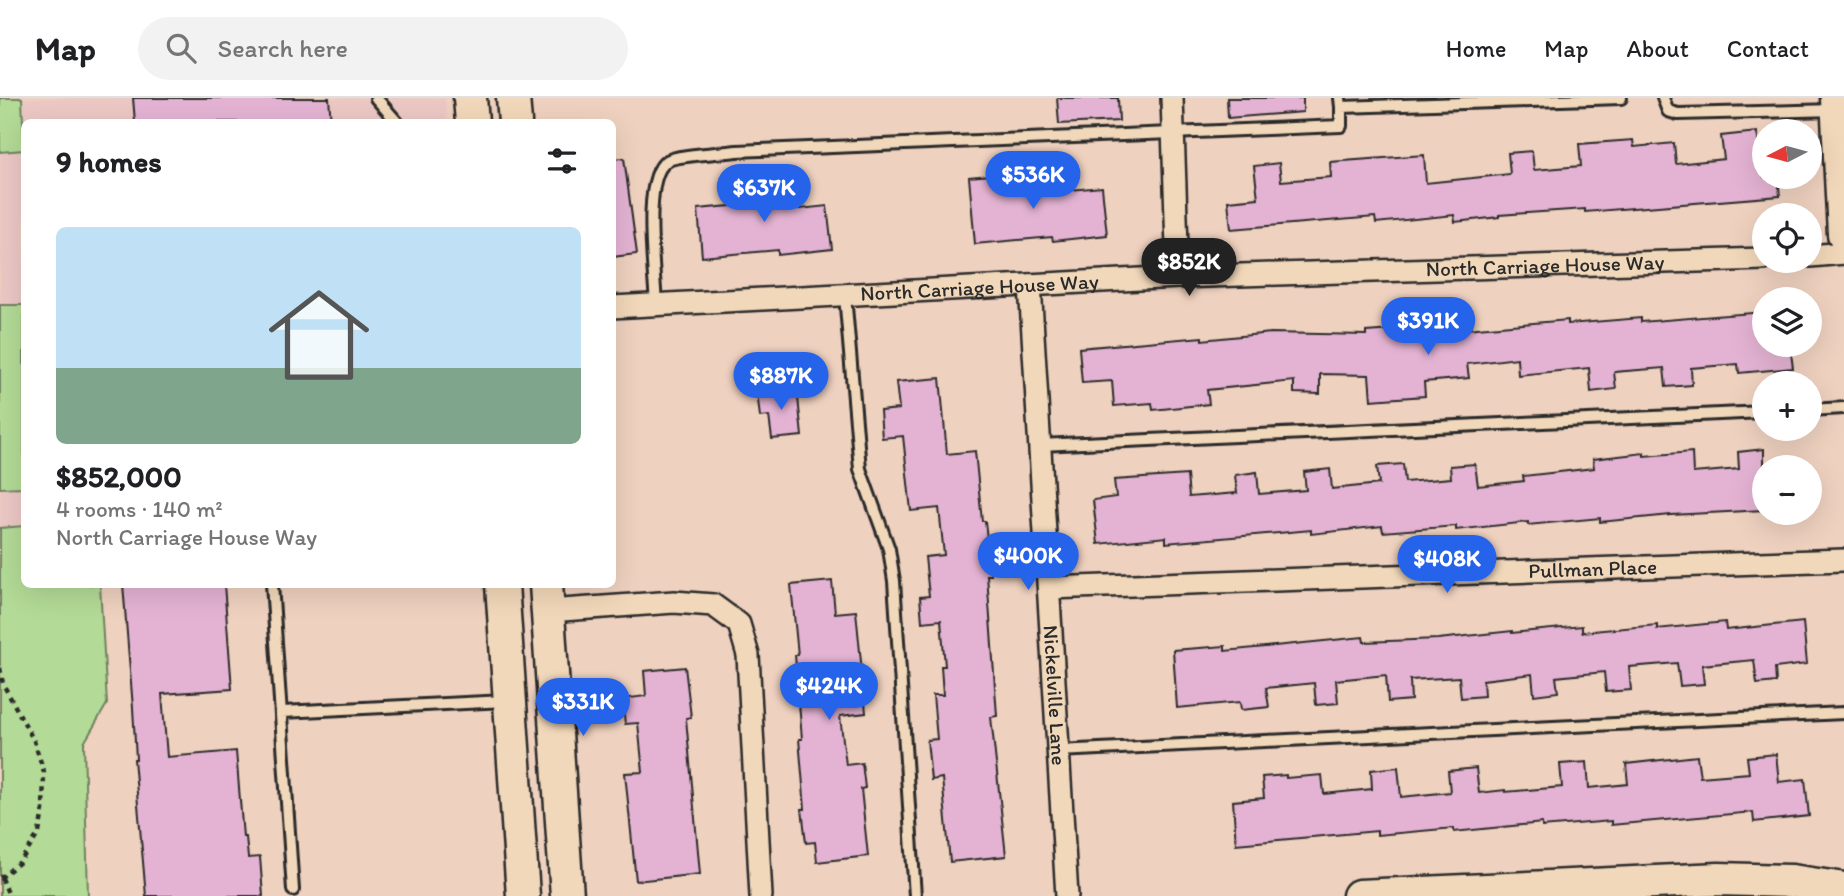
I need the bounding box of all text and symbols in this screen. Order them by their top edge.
search box [138,17,628,80]
text: Map [35,29,96,68]
icon: search [162,29,200,67]
text: Search here [218,32,348,64]
text: Home [1446,34,1506,63]
text: Map [1544,34,1588,63]
text: About [1626,34,1689,63]
text: Contact [1727,34,1809,63]
north arrow [1752,119,1822,189]
map controls [1752,119,1822,525]
icon: filters [543,142,581,180]
text: 9 homes [56,143,162,180]
pin: $536K [984,152,1082,211]
text: $536K [1001,160,1065,188]
pin: $637K [715,164,813,224]
text: $637K [733,173,795,201]
button: locate [1752,203,1822,273]
pin: $852K [1140,238,1238,298]
text: $852K [1157,247,1221,275]
street label: North Carriage House Way [1425,249,1665,281]
street label: North Carriage House Way [860,268,1099,306]
icon: home [256,272,382,398]
button: layers [1752,287,1822,357]
pin: $391K [1379,298,1477,357]
text: $391K [1397,306,1459,334]
pin: $887K [732,352,830,412]
text: $887K [750,361,812,389]
button: + [1752,371,1822,441]
button: − [1752,455,1822,525]
text: $852,000 [56,458,182,495]
text: 4 rooms · 140 m² [56,495,223,523]
text: North Carriage House Way [56,523,317,551]
pin: $400K [979,532,1077,592]
pin: $408K [1398,536,1496,595]
text: $400K [994,541,1062,569]
text: $408K [1414,544,1480,572]
street label: Pullman Place [1528,554,1658,583]
street label: Nickelville Lane [1039,624,1072,766]
pin: $424K [780,662,878,722]
text: $424K [796,671,862,699]
pin: $331K [534,678,632,738]
text: $331K [552,687,614,715]

